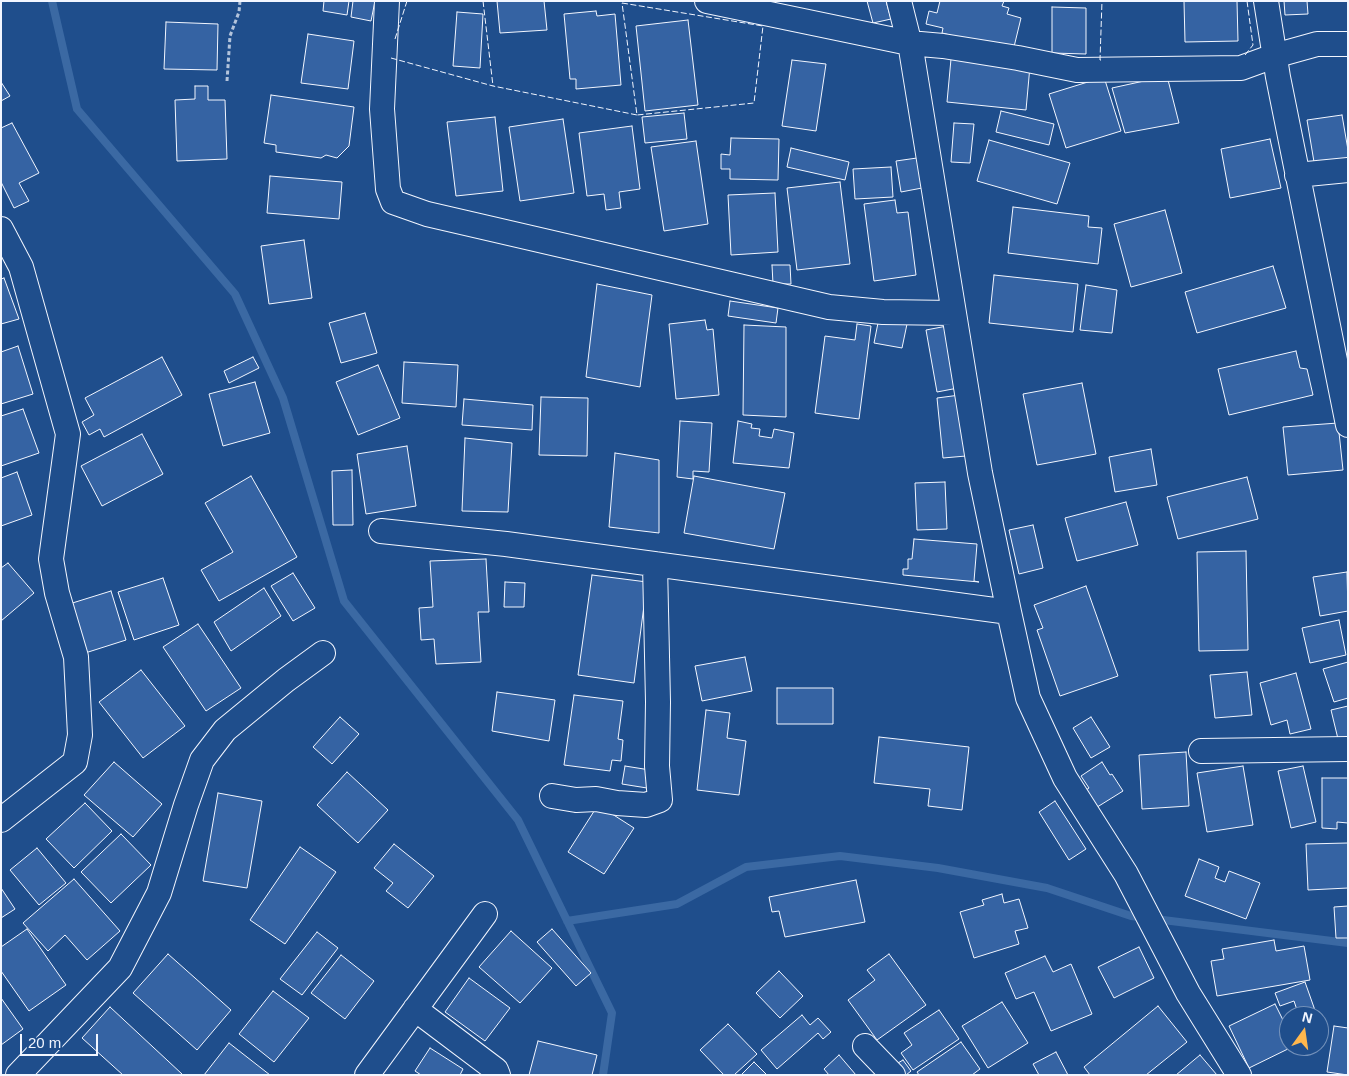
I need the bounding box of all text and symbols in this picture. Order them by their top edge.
north arrow [1279,1006,1329,1056]
text: N [1301,1008,1314,1026]
scale bar [22,1024,100,1056]
text: 20 m [28,1034,61,1051]

